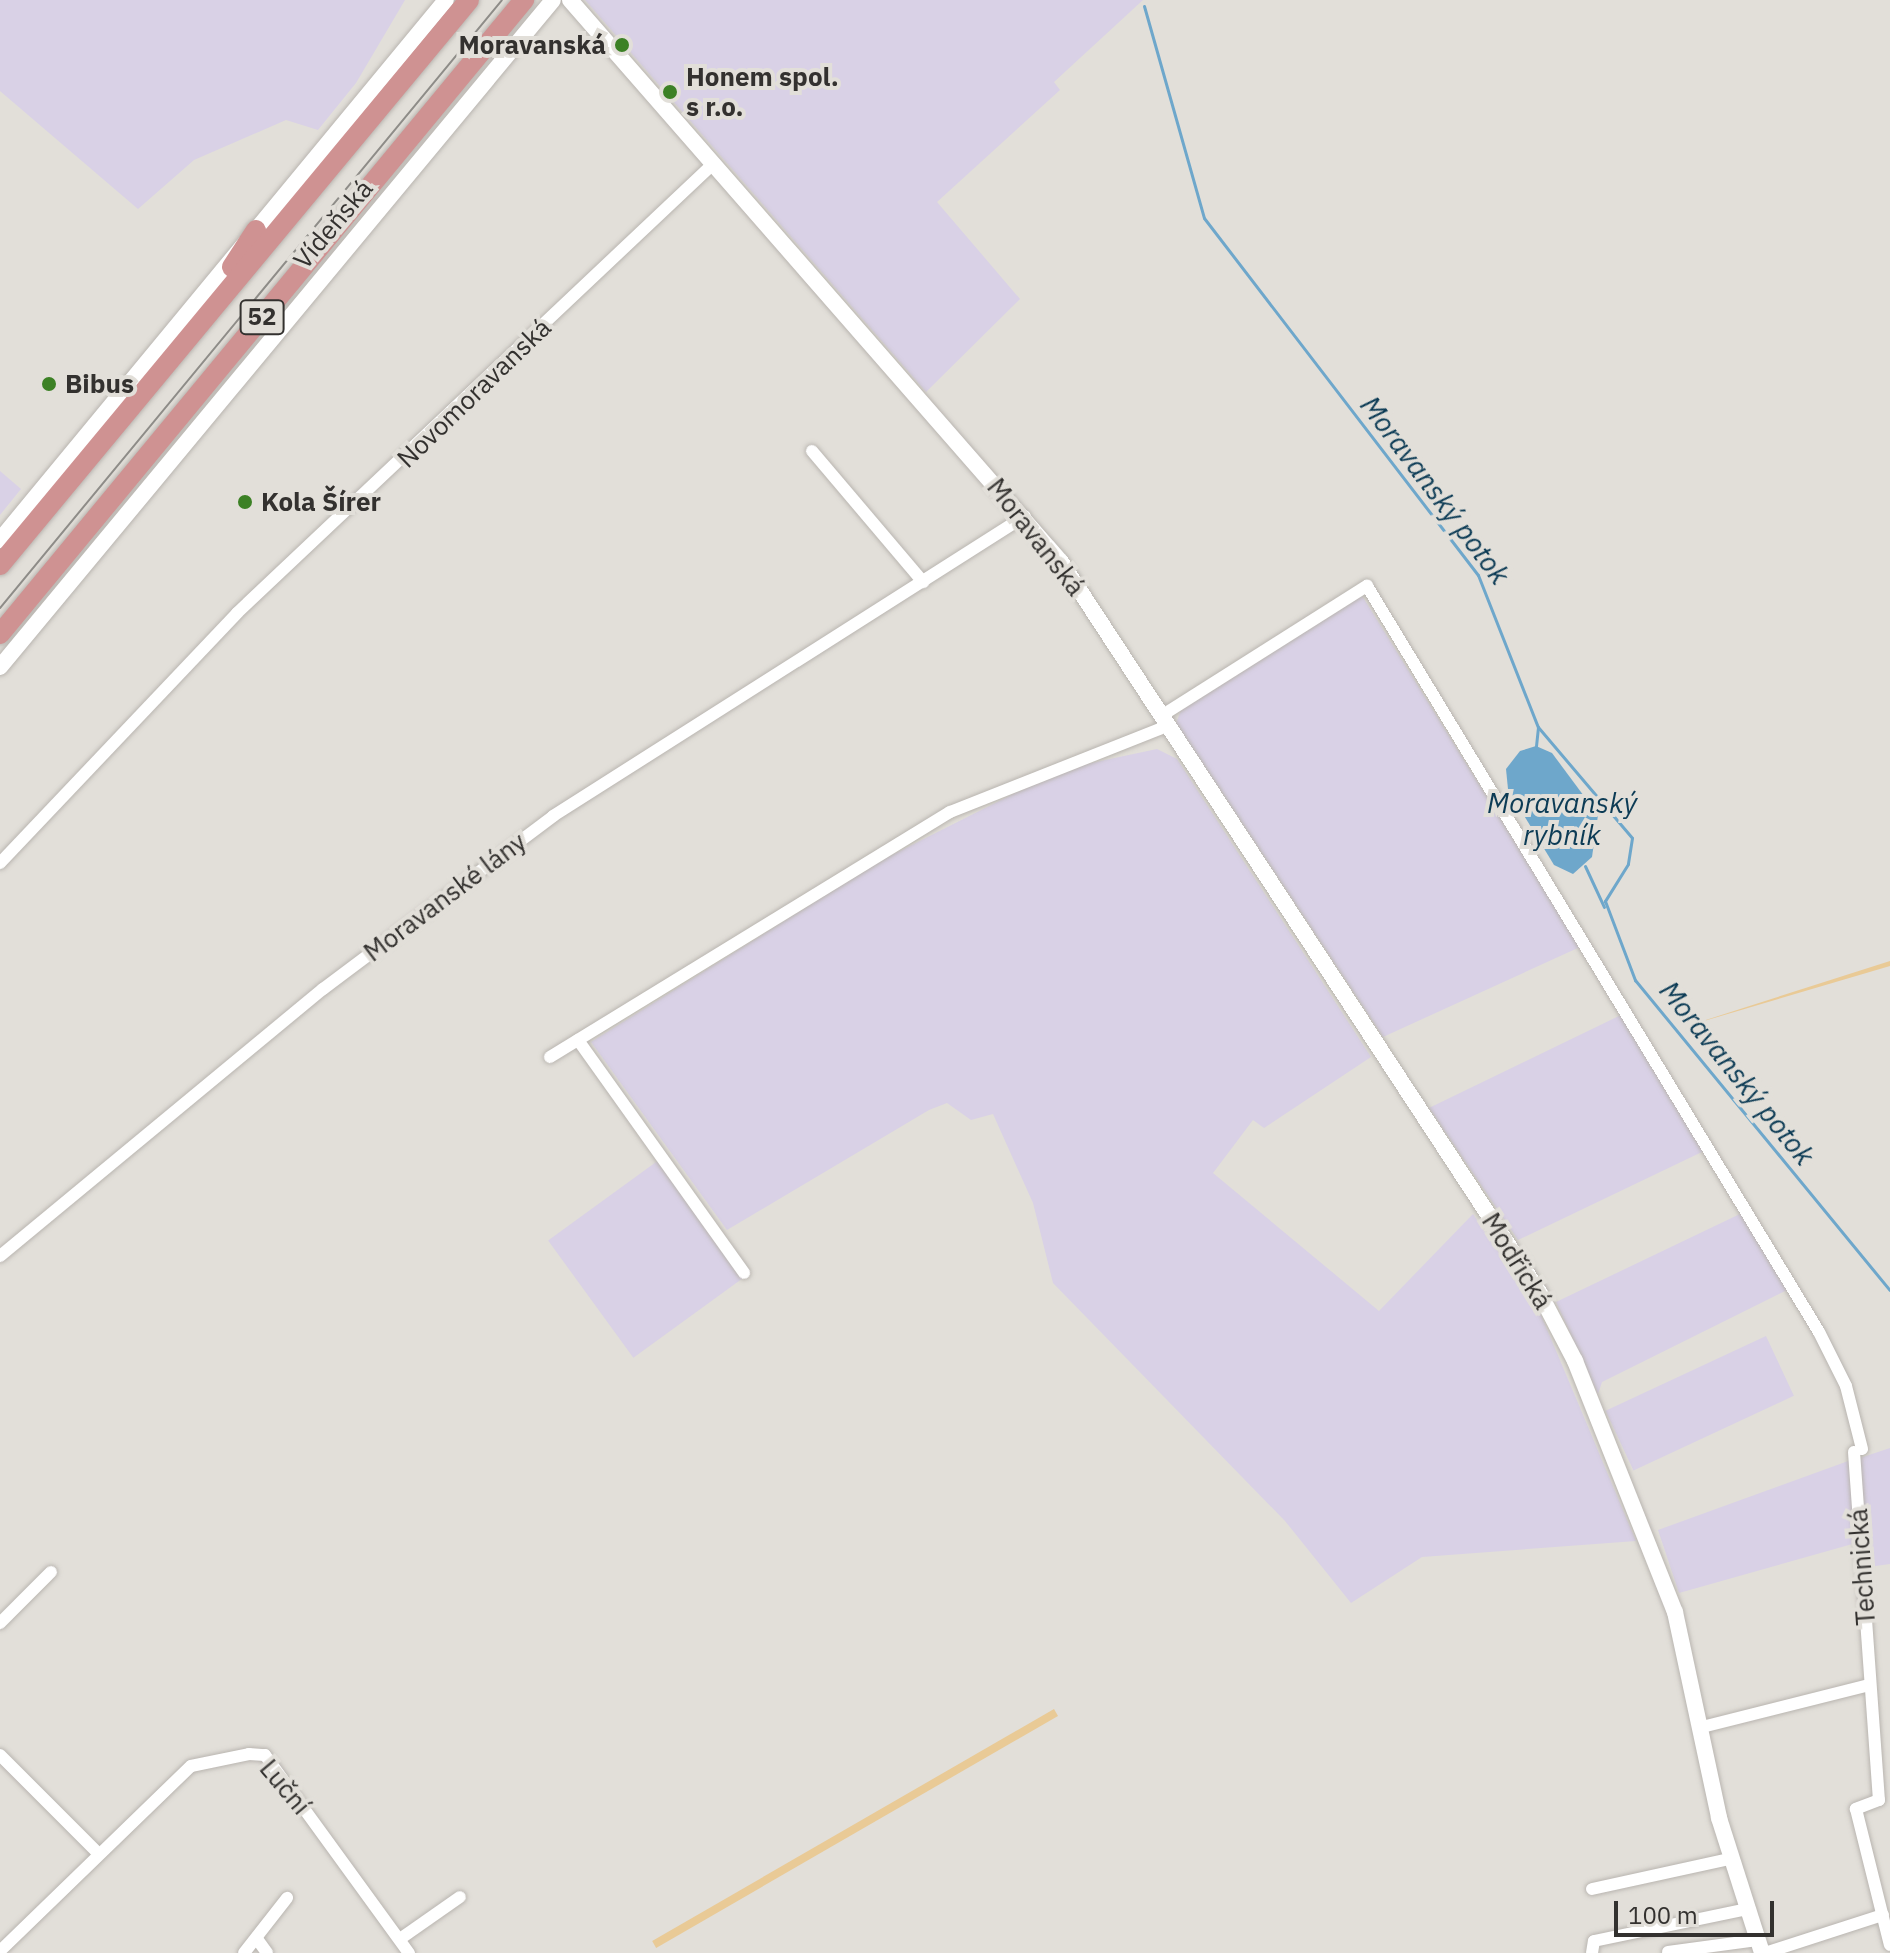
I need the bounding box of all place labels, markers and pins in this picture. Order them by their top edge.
place label: Moravanská [458,29,606,61]
marker: Moravanská [613,36,631,54]
place label: Honem spol. s r.o. [686,61,839,122]
marker: Honem spol. s r.o. [661,83,679,101]
place label: Bibus [65,368,134,400]
marker: Bibus [40,375,58,393]
place label: Kola Šírer [261,486,381,518]
marker: Kola Šírer [236,493,254,511]

